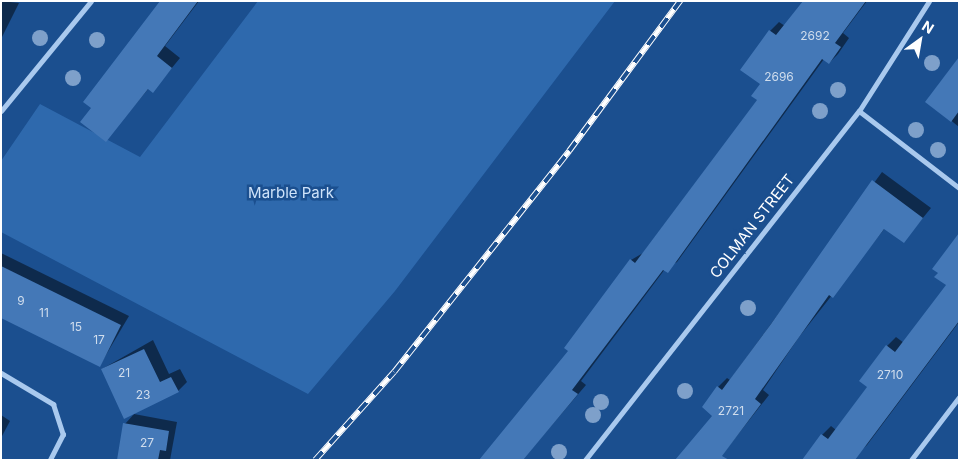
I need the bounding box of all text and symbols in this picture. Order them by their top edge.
north arrow [895,15,945,65]
text: N [919,17,937,37]
house number: 2692 [800,29,830,43]
house number: 2696 [764,70,794,84]
street label: COLMAN STREET [706,170,798,282]
park label: Marble Park [248,184,334,202]
house number: 9 [17,294,25,308]
house number: 11 [39,306,49,320]
house number: 15 [70,320,82,334]
house number: 17 [93,333,105,347]
house number: 21 [118,366,130,380]
house number: 2710 [877,368,903,382]
house number: 23 [136,388,150,402]
house number: 2721 [718,404,744,418]
house number: 27 [140,436,154,450]

